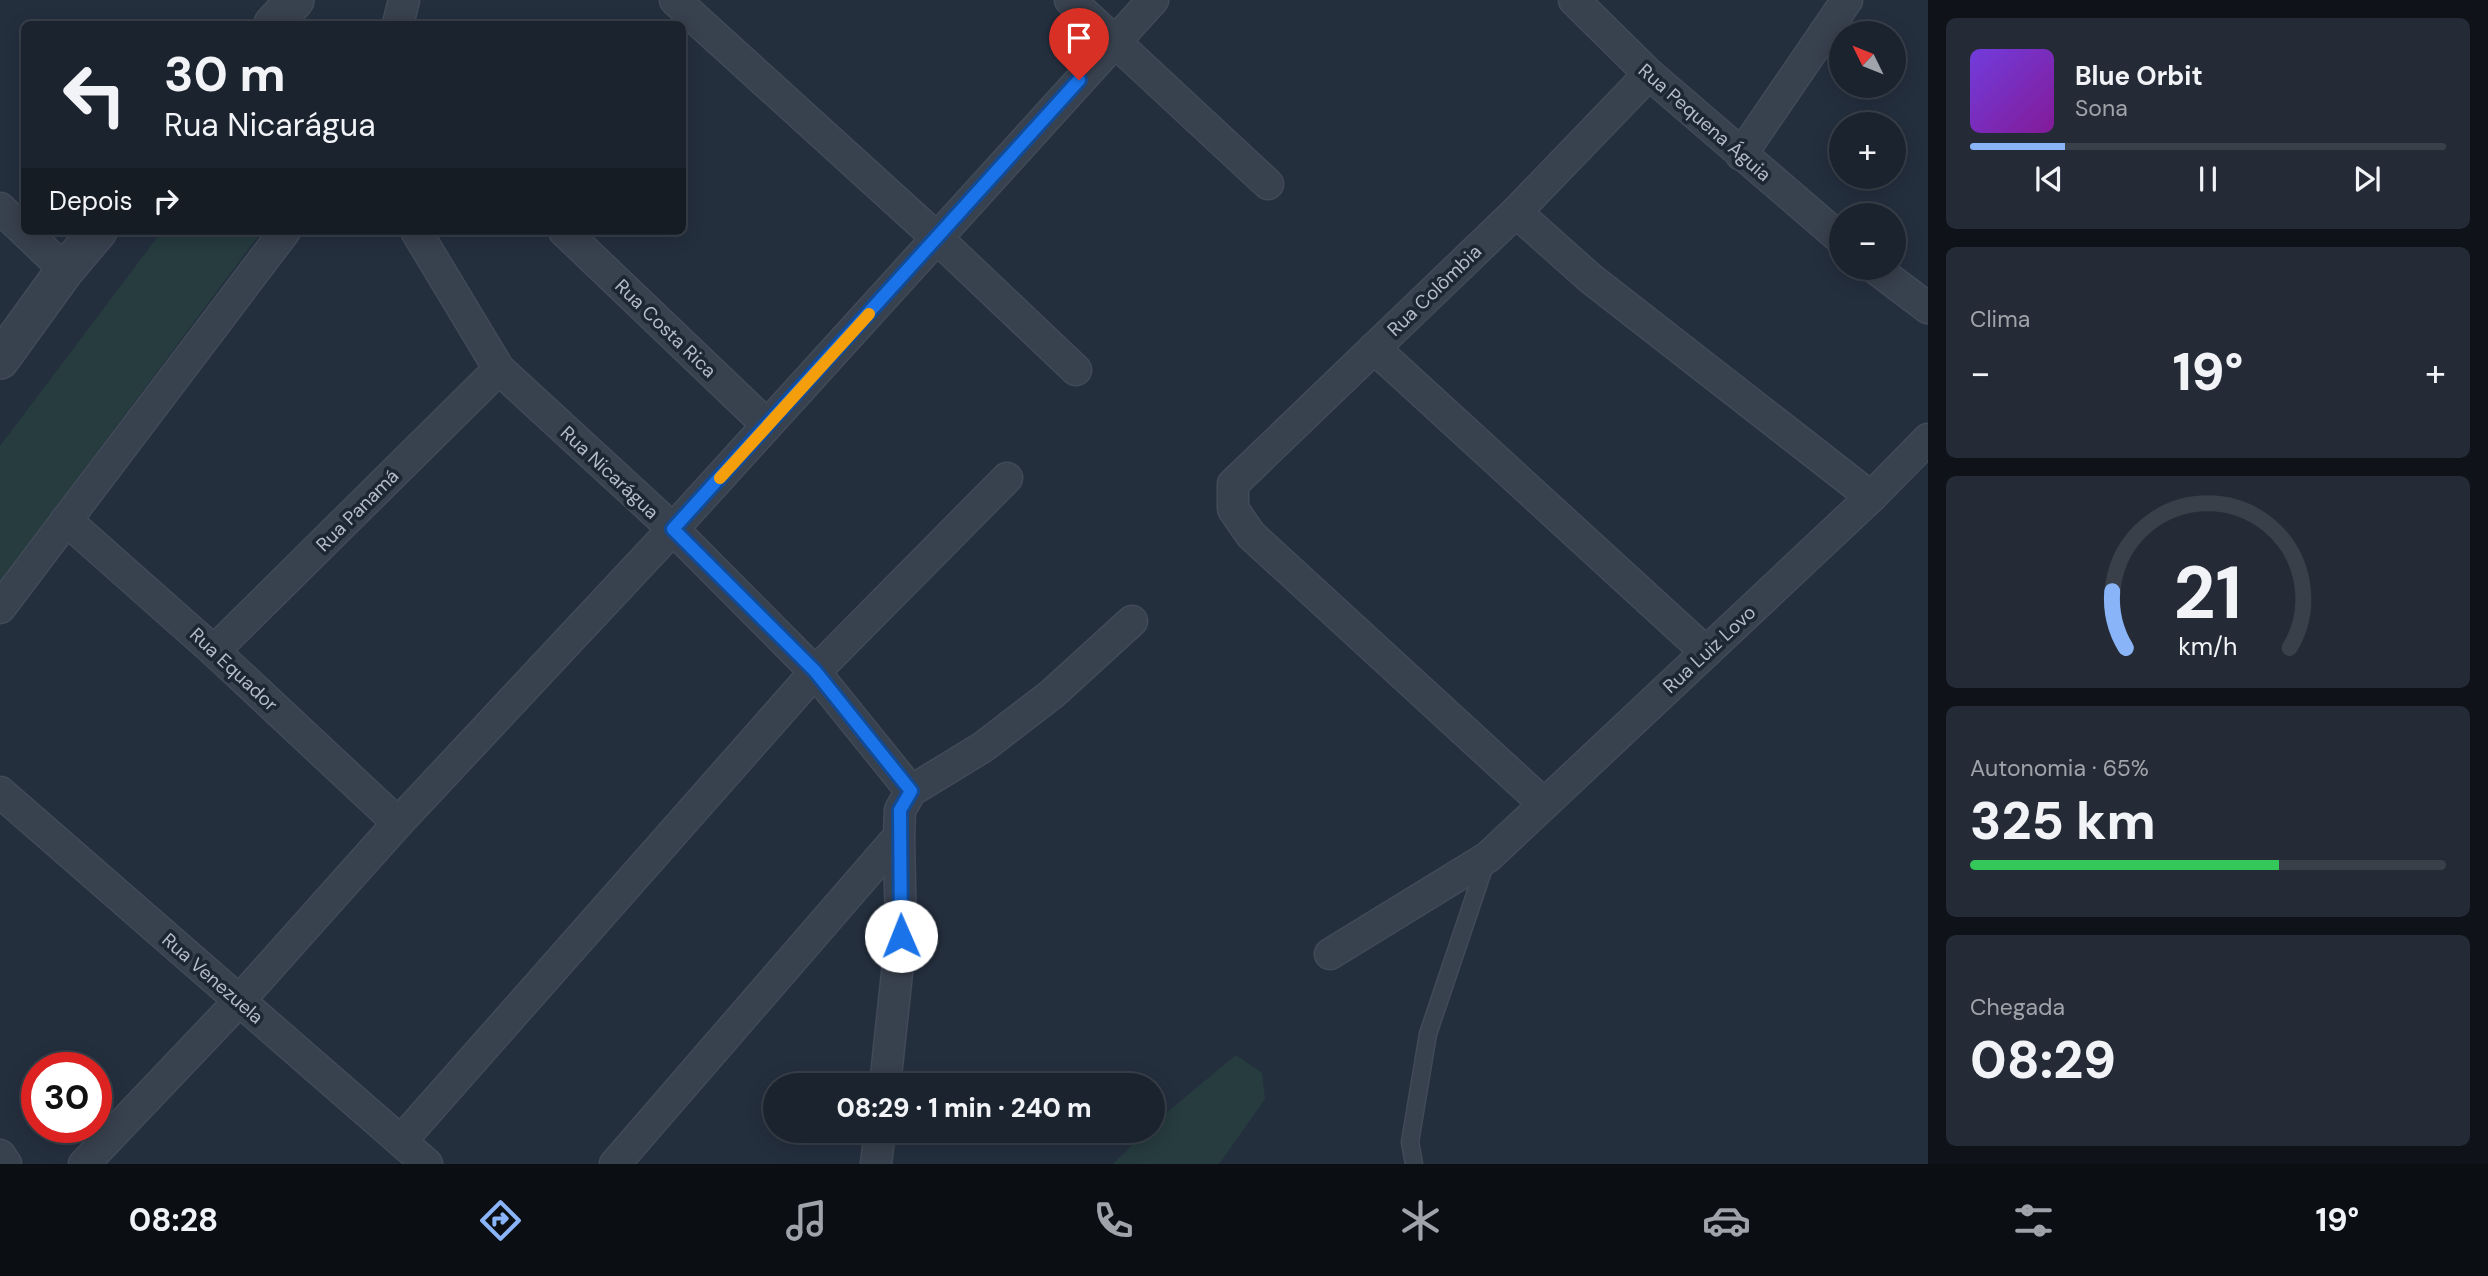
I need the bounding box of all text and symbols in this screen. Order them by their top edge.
pin [1049,8,1109,80]
icon: arrive [1060,19,1098,57]
north arrow [1829,21,1906,98]
map controls [1829,21,1906,280]
text: 30 m [164,42,286,106]
icon: left [49,49,140,140]
street label: Rua Pequena Águia [1633,58,1776,187]
text: Blue Orbit [2075,59,2203,93]
text: Sona [2075,93,2128,123]
text: Rua Nicarágua [164,104,376,146]
button: + [1829,112,1906,189]
icon: previous [2030,160,2068,198]
icon: pause [2189,160,2227,198]
icon: next [2348,160,2386,198]
icon: right [147,182,185,220]
text: Depois [49,184,133,218]
button: − [1829,203,1906,280]
street label: Rua Colômbia [1382,239,1487,342]
street label: Rua Costa Rica [610,274,722,383]
text: Clima [1970,304,2030,334]
text: 19° [2172,338,2244,406]
text: − [1970,348,1991,398]
text: + [2425,348,2446,398]
street label: Rua Nicarágua [555,420,664,524]
street label: Rua Panamá [311,464,404,557]
text: 21 [2174,546,2242,641]
street label: Rua Luiz Lovo [1658,600,1761,699]
street label: Rua Equador [184,622,283,717]
text: km/h [2178,630,2238,663]
text: Autonomia · 65% [1970,753,2149,783]
text: 325 km [1970,787,2156,855]
position arrow [864,899,938,973]
street label: Rua Venezuela [157,927,269,1029]
text: Chegada [1970,992,2065,1022]
text: 08:29 [1970,1026,2116,1094]
speed limit sign: 30 [21,1052,112,1143]
text: 08:29 · 1 min · 240 m [836,1091,1092,1125]
icon: directions [476,1196,525,1245]
icon: music [782,1196,831,1245]
icon: phone [1089,1196,1138,1245]
icon: climate [1396,1196,1445,1245]
icon: car [1702,1196,1751,1245]
icon: filters [2009,1196,2058,1245]
text: 08:28 [129,1199,218,1241]
text: 19° [2315,1199,2359,1241]

